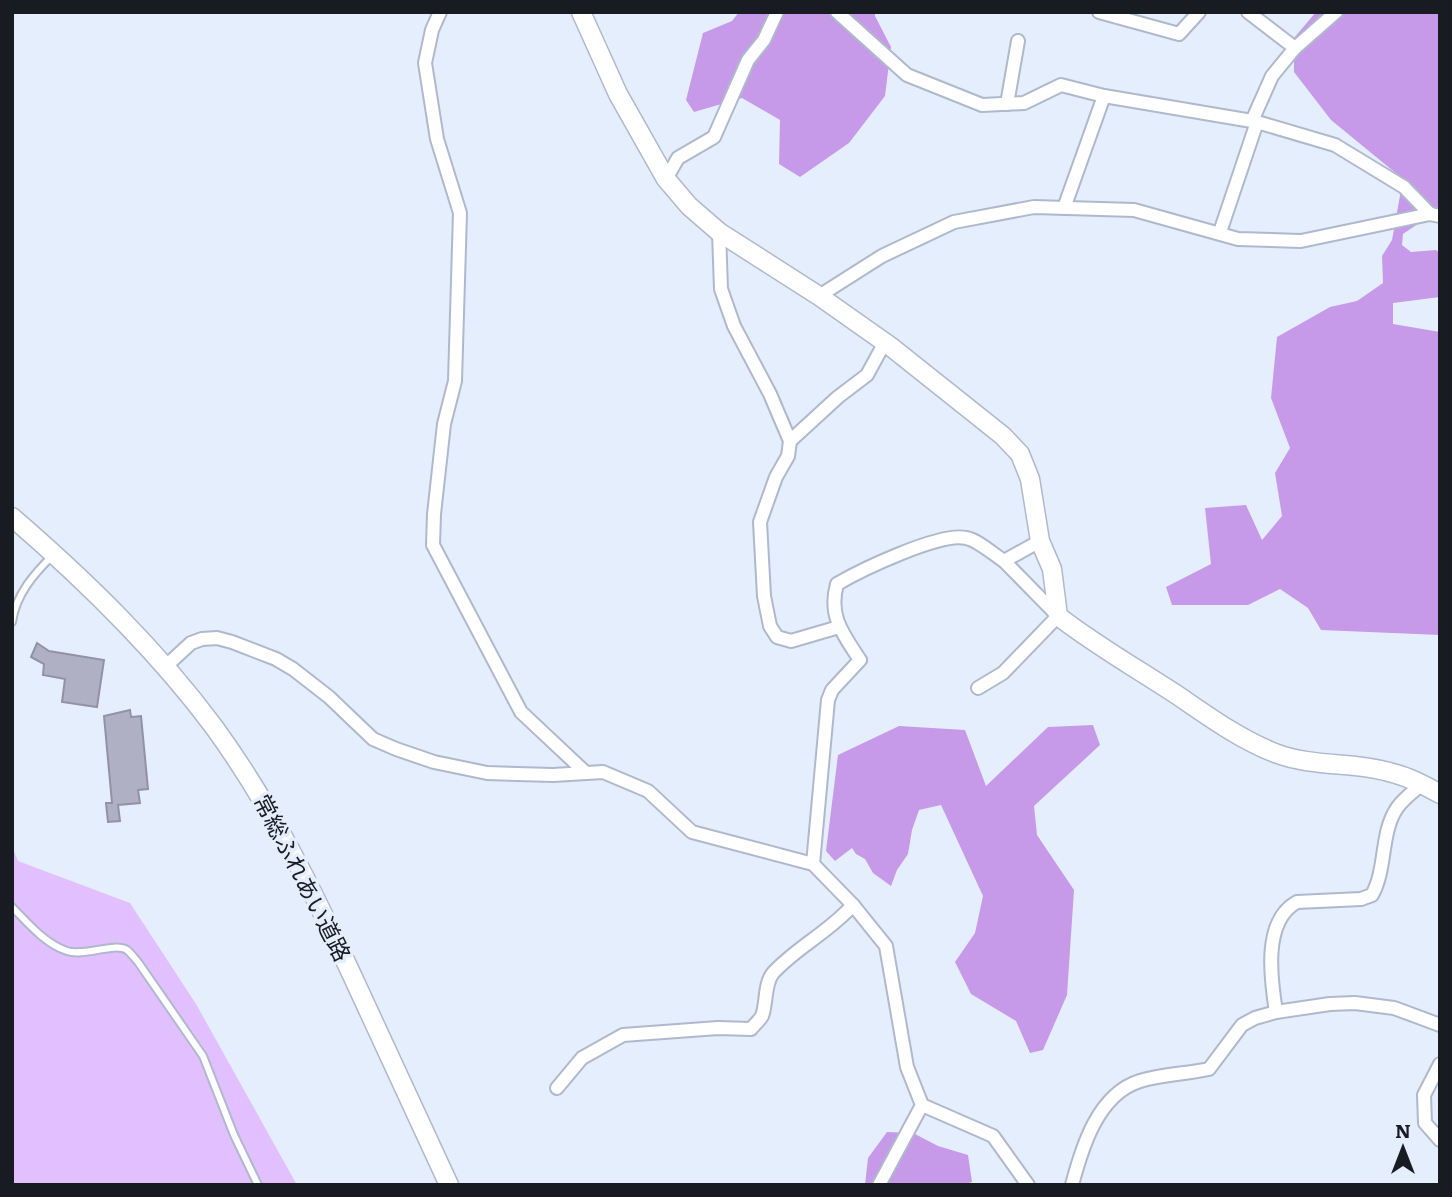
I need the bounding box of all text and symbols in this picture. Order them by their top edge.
street label: 常総ふれあい道路 [247,787,361,967]
north arrow [1368,1113,1438,1183]
text: N [1395,1116,1411,1144]

